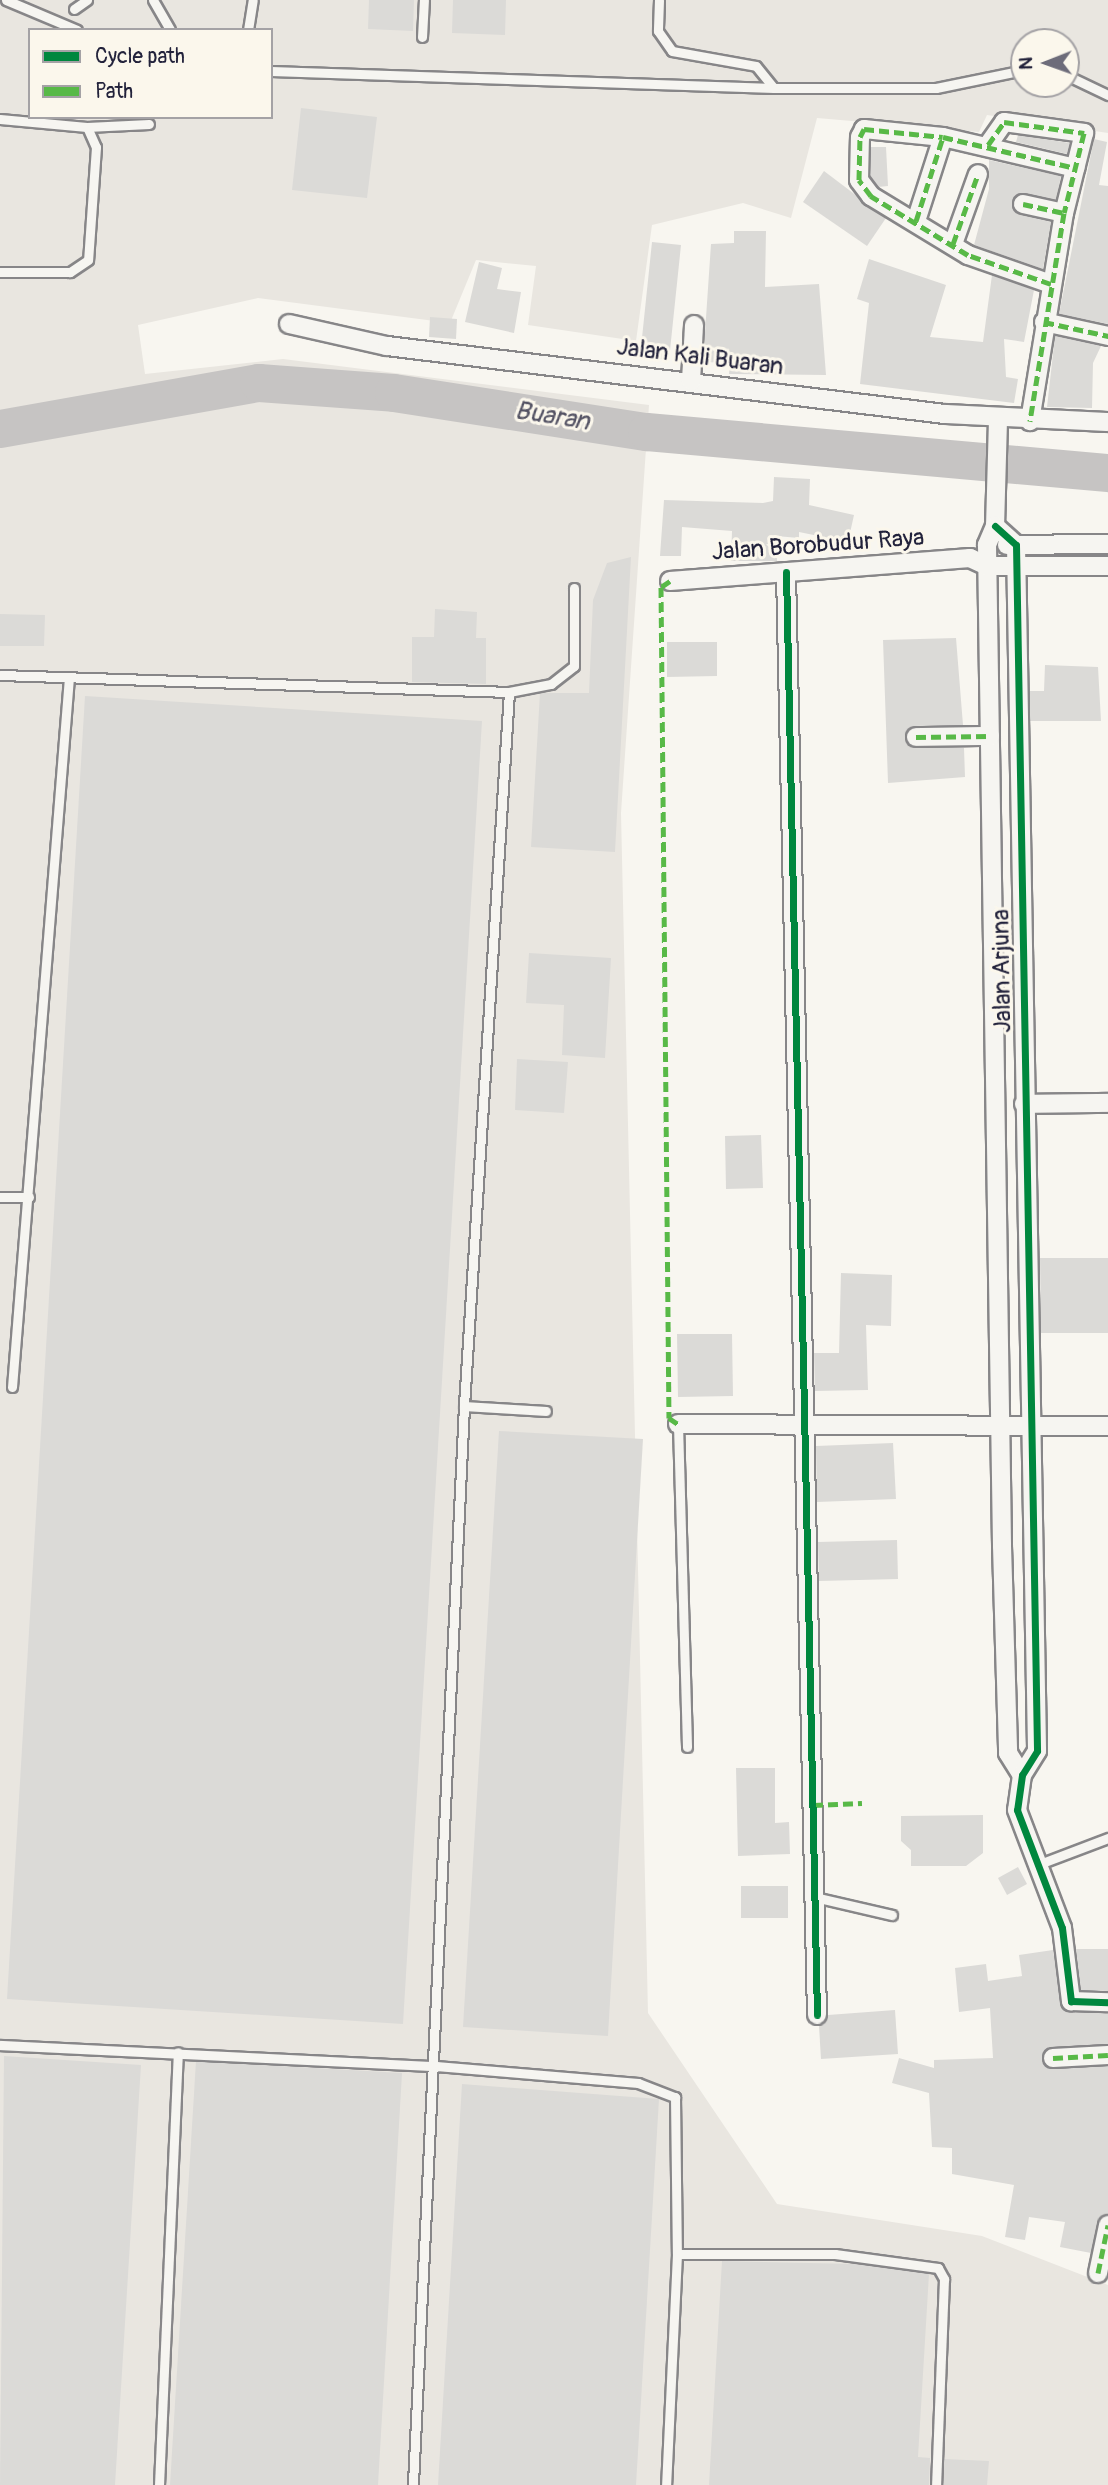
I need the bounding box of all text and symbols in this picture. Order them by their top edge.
legend [28,28,273,119]
north arrow [1010,28,1080,98]
text: Cycle path [95,43,185,70]
text: N [1014,57,1038,70]
text: Path [95,78,133,105]
street label: Jalan Kali Buaran [615,332,785,382]
water label: Buaran [512,396,592,438]
street label: Jalan Borobudur Raya [711,523,925,567]
street label: Jalan Arjuna [987,909,1017,1033]

